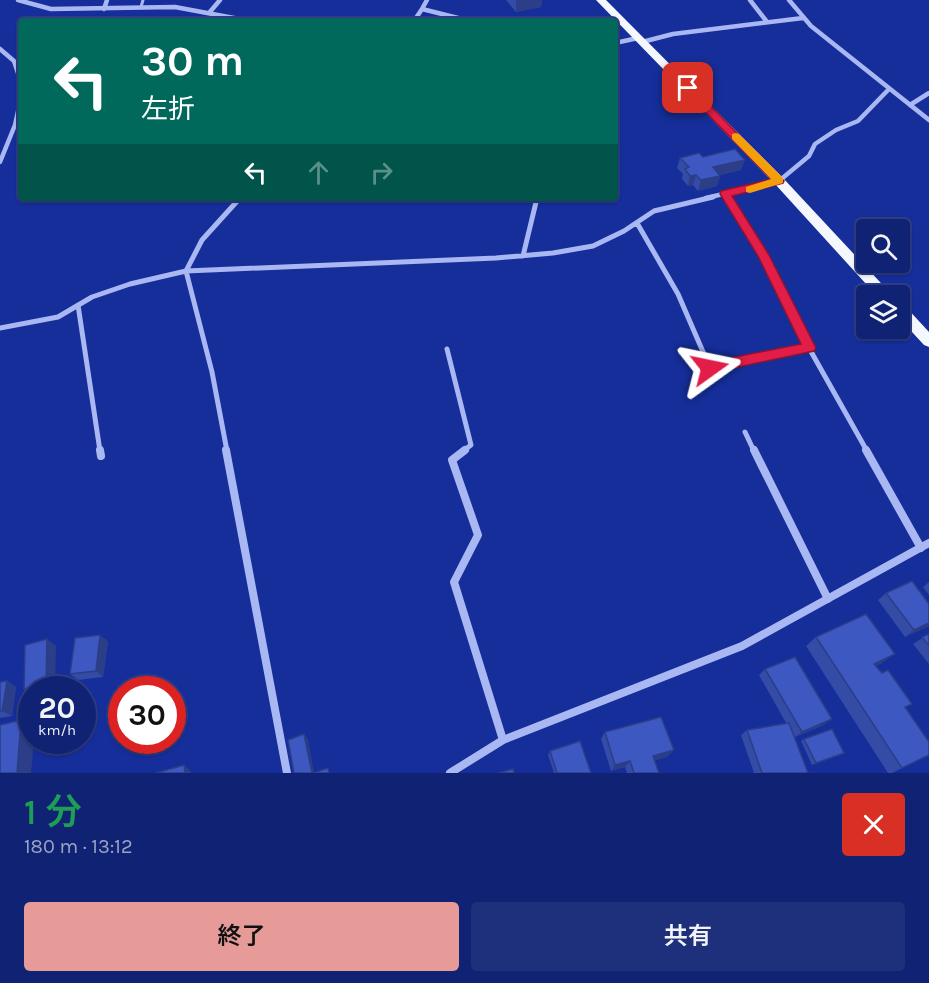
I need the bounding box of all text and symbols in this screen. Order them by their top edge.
text: 30 m [141,36,244,86]
icon: left [42,42,120,120]
pin [662,62,713,113]
icon: arrive [671,71,704,104]
text: 左折 [141,93,195,125]
icon: left [239,156,272,189]
icon: ahead [302,156,335,189]
icon: right [365,156,398,189]
map controls [856,219,910,339]
button: search [856,219,910,273]
button: layers [856,285,910,339]
position arrow [678,336,742,400]
speed limit sign: 30 [108,676,186,754]
text: 20 [38,690,76,726]
text: km/h [38,721,76,739]
text: 1 分 [24,791,82,833]
button: close [842,793,905,856]
text: 180 m · 13:12 [24,835,133,858]
button: 終了 [24,902,459,971]
button: 共有 [471,902,905,971]

